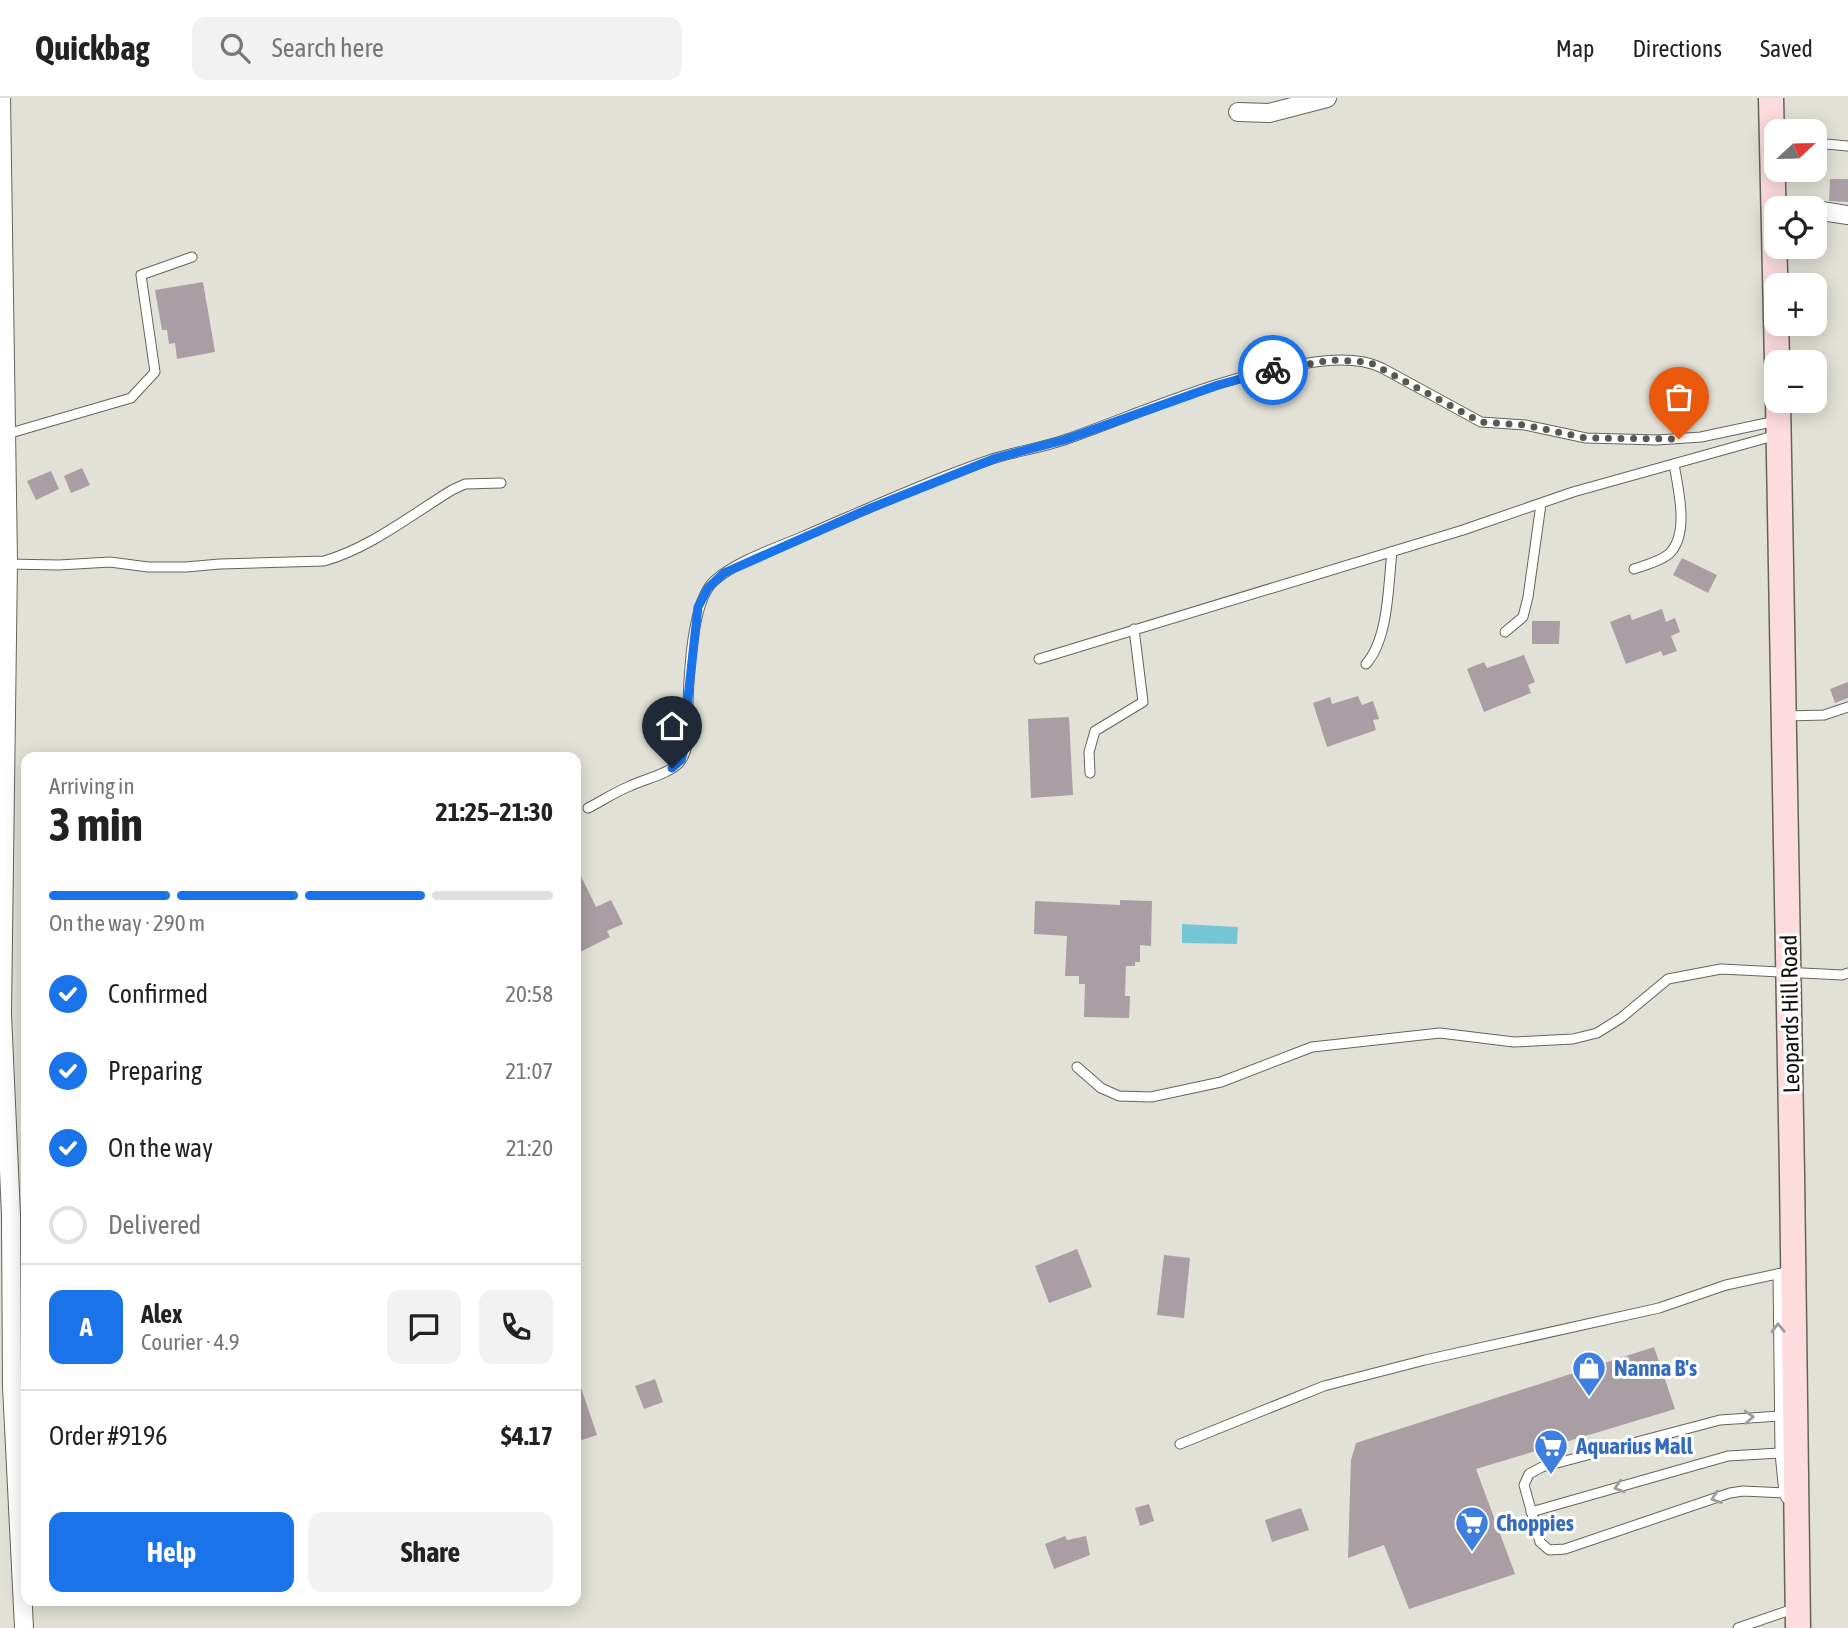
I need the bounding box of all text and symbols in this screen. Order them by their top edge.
search box [192,17,682,80]
text: Quickbag [35,29,150,67]
icon: search [216,29,254,67]
text: Search here [272,33,384,63]
text: Map [1556,35,1594,62]
text: Directions [1632,35,1722,62]
text: Saved [1760,35,1813,62]
north arrow [1764,119,1827,182]
map controls [1764,119,1827,413]
button: locate [1764,196,1827,259]
button: + [1764,273,1827,336]
courier [1238,335,1308,405]
button: − [1764,350,1827,413]
icon: bike [1254,351,1292,389]
pin [1649,367,1709,439]
icon: bag [1660,378,1698,416]
pin [642,696,702,768]
icon: home [653,707,691,745]
text: Arriving in [49,773,135,799]
text: 21:25–21:30 [436,797,553,827]
text: 3 min [49,798,143,851]
text: On the way · 290 m [49,910,205,936]
street label: Leopards Hill Road [1776,935,1804,1093]
icon: check [49,975,87,1013]
text: Confirmed [108,979,208,1009]
text: 20:58 [505,981,553,1007]
icon: check [49,1052,87,1090]
text: Preparing [108,1056,202,1086]
text: 21:07 [505,1058,553,1084]
icon: check [49,1129,87,1167]
text: On the way [108,1133,213,1163]
text: 21:20 [506,1135,553,1161]
text: Delivered [108,1210,201,1240]
button: chat [387,1290,461,1364]
button: phone [479,1290,553,1364]
text: Alex [141,1299,182,1329]
text: A [80,1312,92,1342]
one-way arrow [1770,1322,1786,1332]
text: Courier · 4.9 [141,1329,240,1355]
shop icon: Nanna B's [1570,1349,1608,1398]
place label: Nanna B's [1614,1355,1697,1381]
one-way arrow [1744,1410,1755,1425]
text: Order #9196 [49,1421,168,1451]
text: $4.17 [501,1421,553,1451]
supermarket icon: Aquarius Mall [1532,1427,1570,1476]
place label: Aquarius Mall [1575,1433,1694,1459]
one-way arrow [1613,1478,1625,1493]
one-way arrow [1711,1490,1723,1504]
supermarket icon: Choppies [1453,1504,1491,1553]
place label: Choppies [1496,1510,1574,1536]
button: Help [49,1512,294,1592]
button: Share [308,1512,553,1592]

